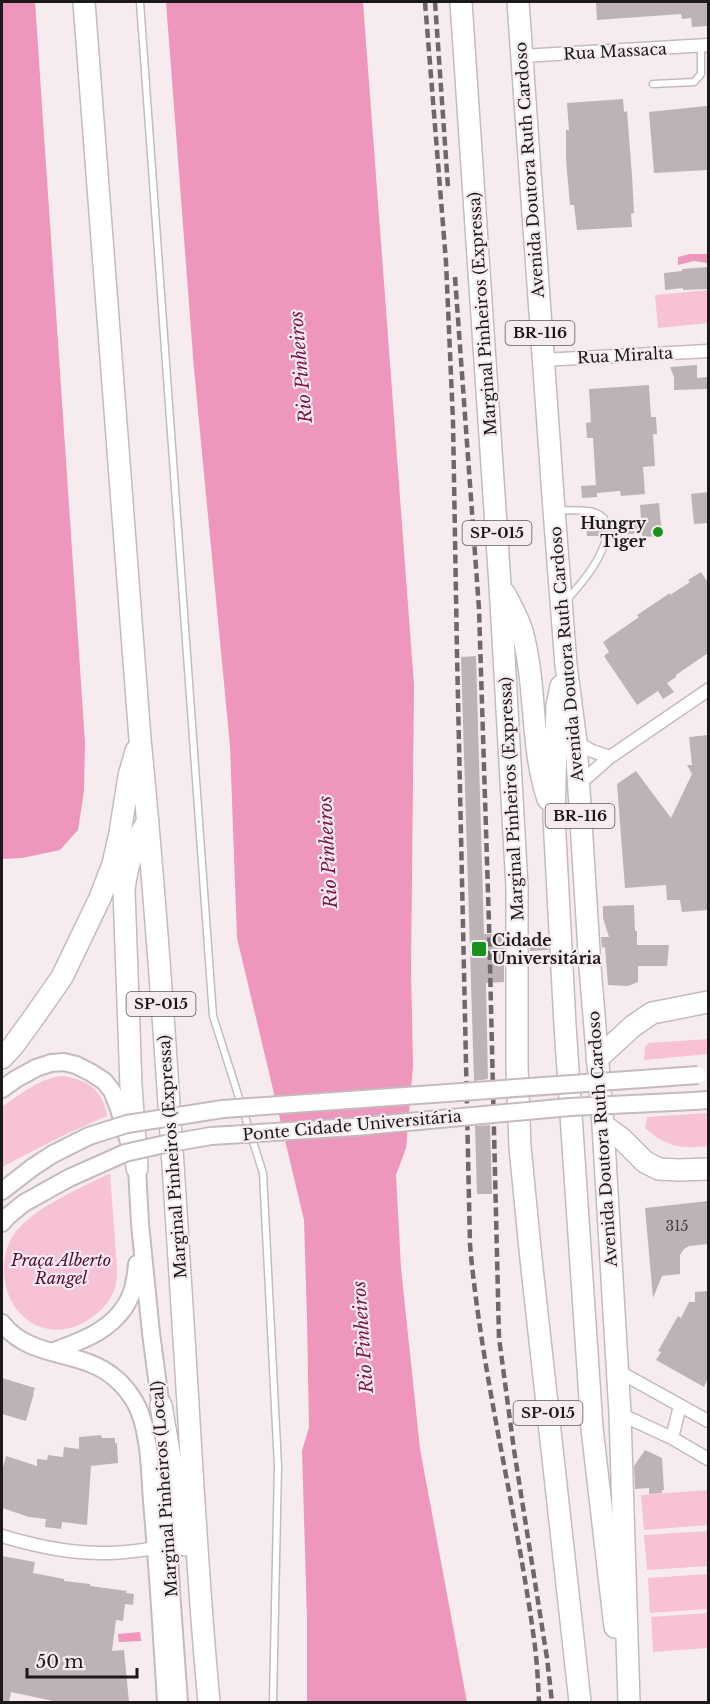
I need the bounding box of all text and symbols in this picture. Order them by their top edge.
street label: Rua Massaca [563,38,667,64]
street label: Avenida Doutora Ruth Cardoso [510,41,548,300]
street label: Marginal Pinheiros (Expressa) [464,192,500,436]
water label: Rio Pinheiros [285,310,317,425]
road number: BR-116 [506,321,574,345]
street label: Rua Miralta [576,342,674,368]
place label: Hungry Tiger [580,513,647,551]
road number: SP-015 [462,521,532,545]
street label: Avenida Doutora Ruth Cardoso [545,525,587,784]
marker: Hungry Tiger [651,525,665,539]
street label: Marginal Pinheiros (Expressa) [495,677,527,921]
water label: Rio Pinheiros [314,795,342,910]
road number: BR-116 [546,804,614,828]
place label: Cidade Universitária [492,930,601,968]
marker: Cidade Universitária [470,940,488,958]
road number: SP-015 [126,992,195,1016]
street label: Avenida Doutora Ruth Cardoso [583,1010,621,1269]
street label: Marginal Pinheiros (Expressa) [154,1035,190,1279]
street label: Ponte Cidade Universitária [242,1105,462,1145]
house number: 315 [666,1217,688,1235]
park label: Praça Alberto Rangel [10,1250,111,1288]
water label: Rio Pinheiros [348,1280,378,1395]
street label: Marginal Pinheiros (Local) [146,1380,182,1598]
road number: SP-015 [514,1401,582,1425]
scale bar [27,1641,136,1679]
text: 50 m [36,1651,84,1673]

